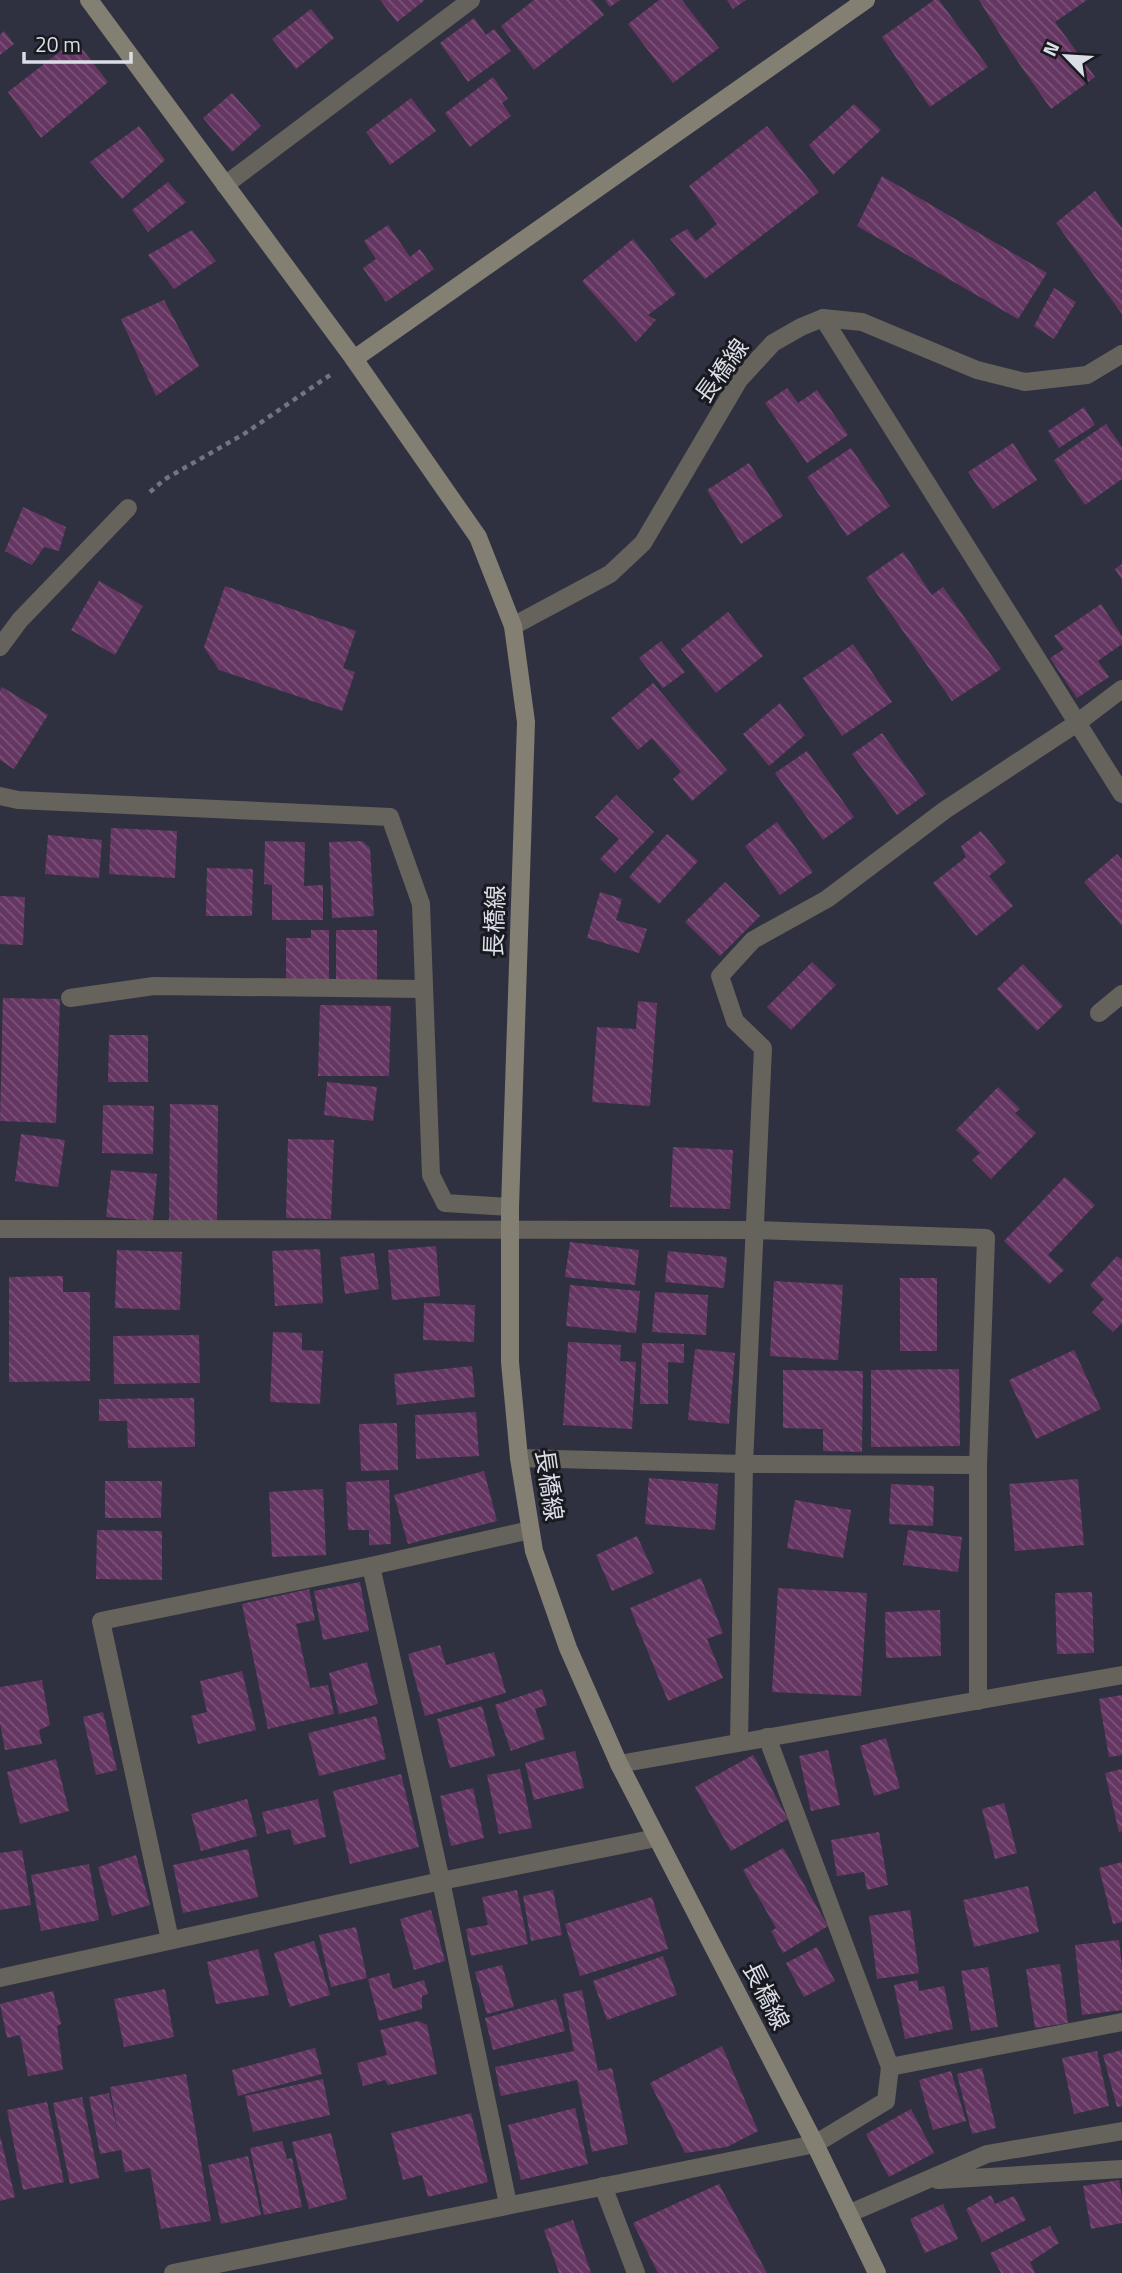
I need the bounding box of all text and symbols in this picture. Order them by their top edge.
scale bar [24,21,131,65]
north arrow [1031,21,1101,91]
text: 20 m [35,28,81,60]
text: N [1034,37,1066,61]
street label: 長橋線 [685,331,757,410]
street label: 長橋線 [475,884,513,958]
street label: 長橋線 [527,1447,573,1523]
street label: 長橋線 [735,1955,799,2036]

